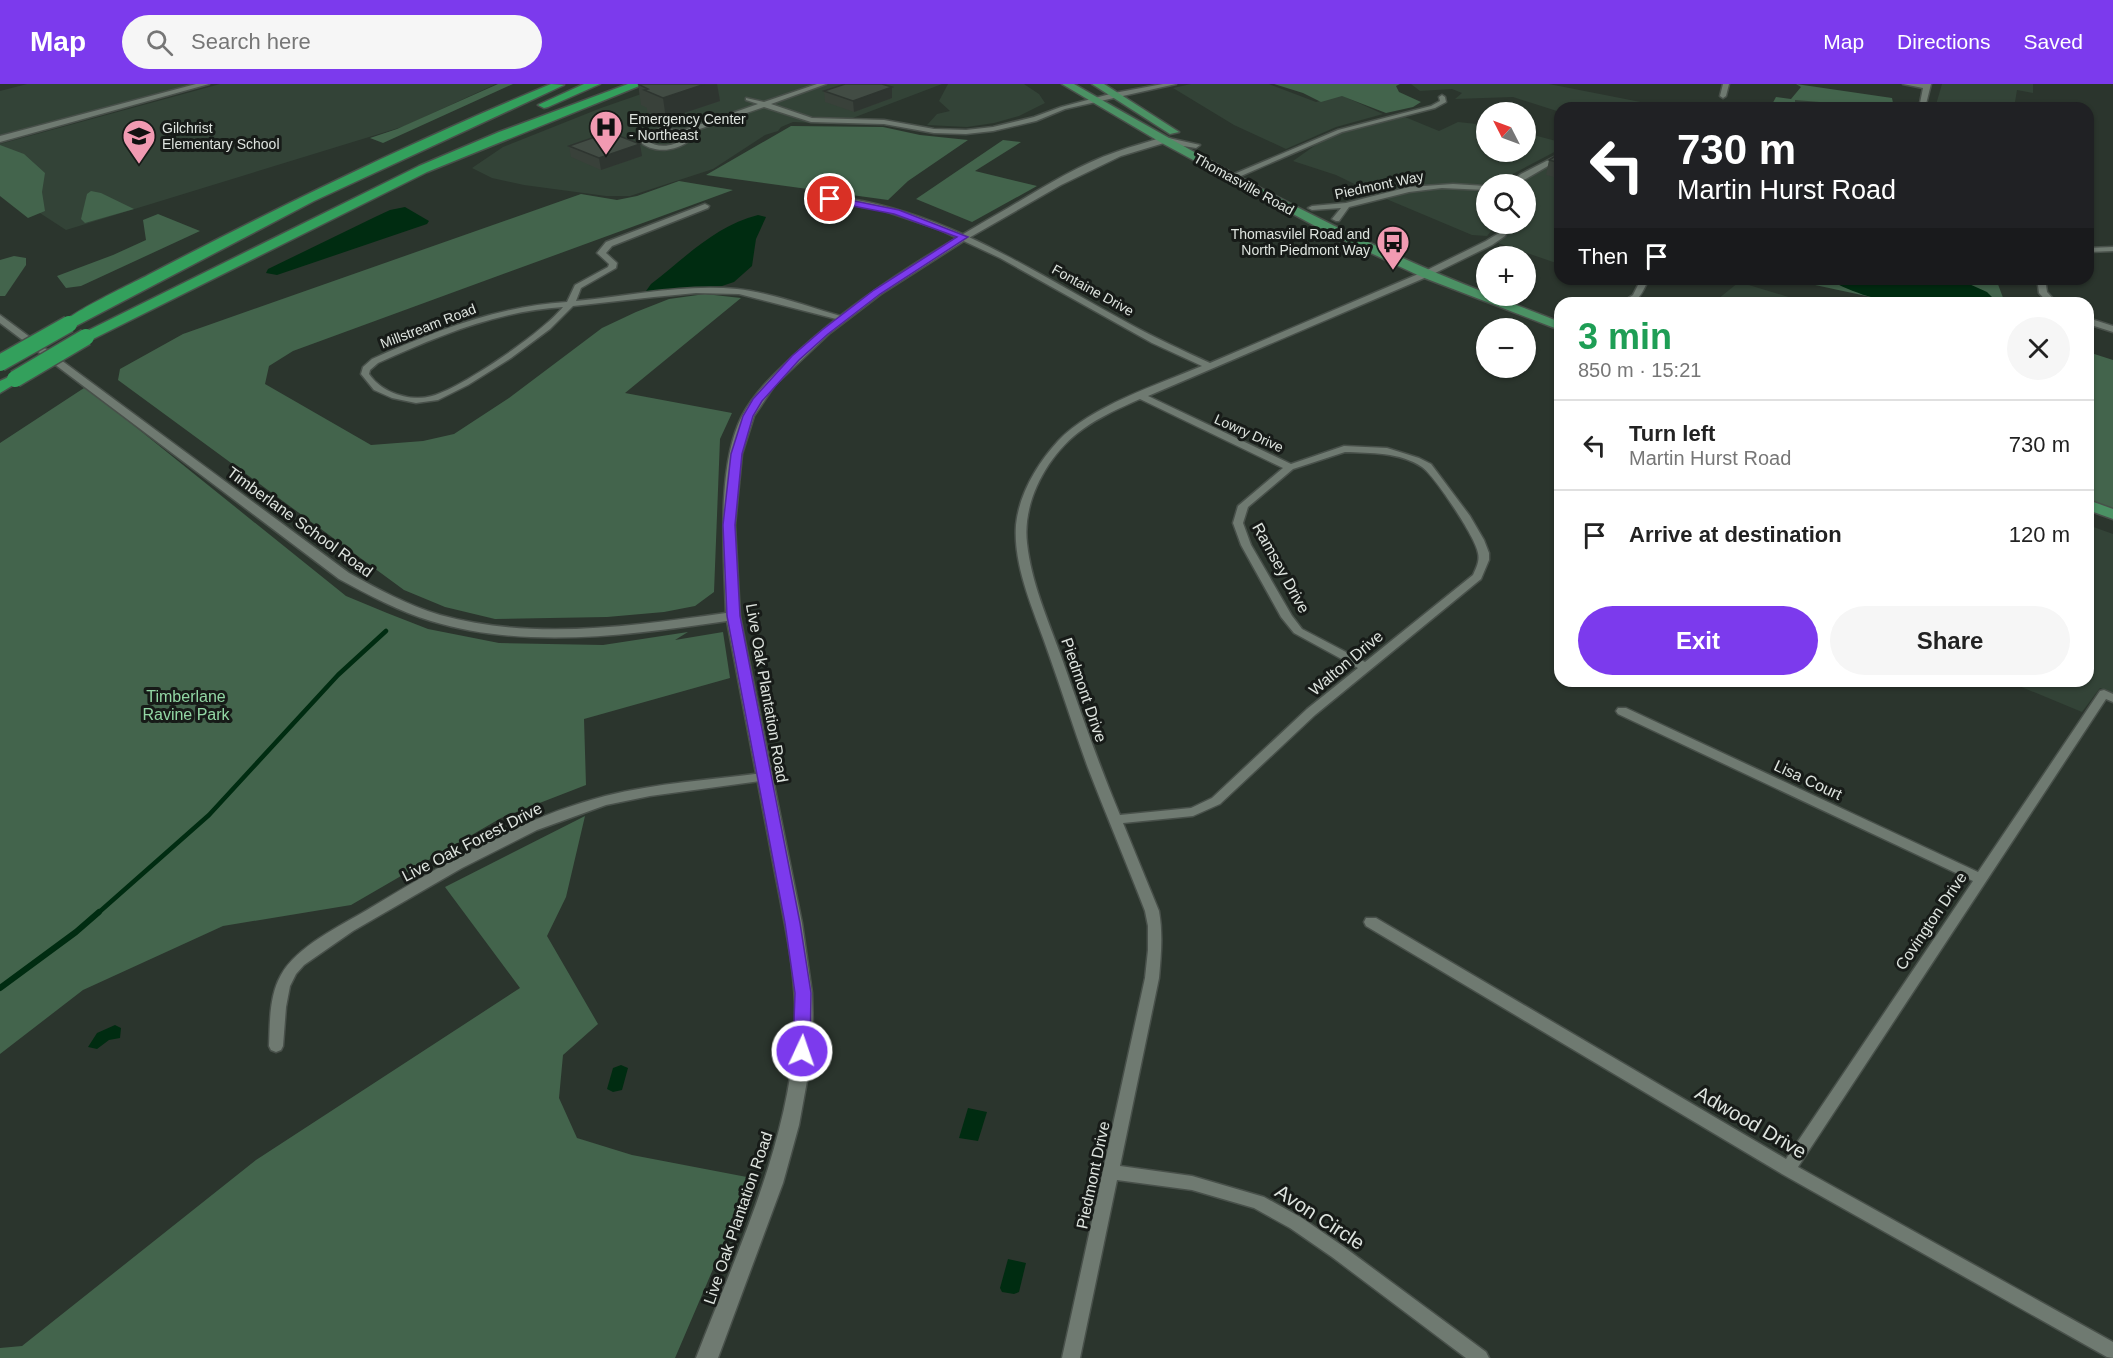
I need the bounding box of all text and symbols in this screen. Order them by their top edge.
search box [122,15,542,69]
text: Map [30,26,86,57]
icon: search [143,26,176,59]
text: Search here [191,29,311,54]
text: Map [1823,30,1864,53]
text: Directions [1897,30,1990,53]
text: Saved [2023,30,2083,53]
north arrow [1476,102,1536,162]
map controls [1476,102,1536,378]
hospital icon: Emergency Center - Northeast [588,109,624,156]
place label: Emergency Center - Northeast [629,111,746,143]
school or university icon: Gilchrist Elementary School [121,118,157,165]
place label: Gilchrist Elementary School [162,120,280,152]
icon: left [1578,126,1656,204]
text: 730 m [1677,126,1796,173]
street label: Thomasville Road [1191,150,1297,218]
street label: Piedmont Way [1333,168,1425,202]
pin [804,173,855,224]
button: search [1476,174,1536,234]
text: Martin Hurst Road [1677,175,1896,205]
icon: arrive [813,182,846,215]
bus stop icon: Thomasvilel Road and North Piedmont Way [1375,224,1411,271]
place label: Thomasvilel Road and North Piedmont Way [1231,226,1370,258]
icon: arrive [1640,240,1673,273]
text: Then [1578,244,1628,269]
button: + [1476,246,1536,306]
street label: Fontaine Drive [1049,261,1137,319]
street label: Millstream Road [378,300,478,352]
text: 3 min [1578,316,1672,357]
button: close [2007,317,2070,380]
button: − [1476,318,1536,378]
text: 850 m · 15:21 [1578,359,1701,381]
street label: Lowry Drive [1212,411,1286,455]
text: Turn left [1629,421,1715,446]
icon: left [1578,429,1611,462]
text: 730 m [2009,432,2070,457]
text: Martin Hurst Road [1629,447,1791,469]
street label: Timberlane School Road [224,464,376,580]
icon: arrive [1578,519,1611,552]
street label: Ramsey Drive [1249,520,1313,616]
text: Arrive at destination [1629,522,1842,547]
text: 120 m [2009,522,2070,547]
street label: Live Oak Plantation Road [743,602,791,784]
button: Exit [1578,606,1818,675]
button: Share [1830,606,2070,675]
street label: Walton Drive [1306,627,1386,699]
street label: Piedmont Drive [1058,636,1110,745]
park label: Timberlane Ravine Park [142,688,231,723]
street label: Lisa Court [1771,757,1845,803]
street label: Live Oak Forest Drive [399,799,545,885]
street label: Covington Drive [1892,869,1970,973]
position arrow [770,1019,834,1083]
street label: Adwood Drive [1692,1081,1810,1163]
street label: Piedmont Drive [1073,1120,1113,1230]
street label: Live Oak Plantation Road [700,1129,776,1307]
street label: Avon Circle [1271,1180,1369,1254]

